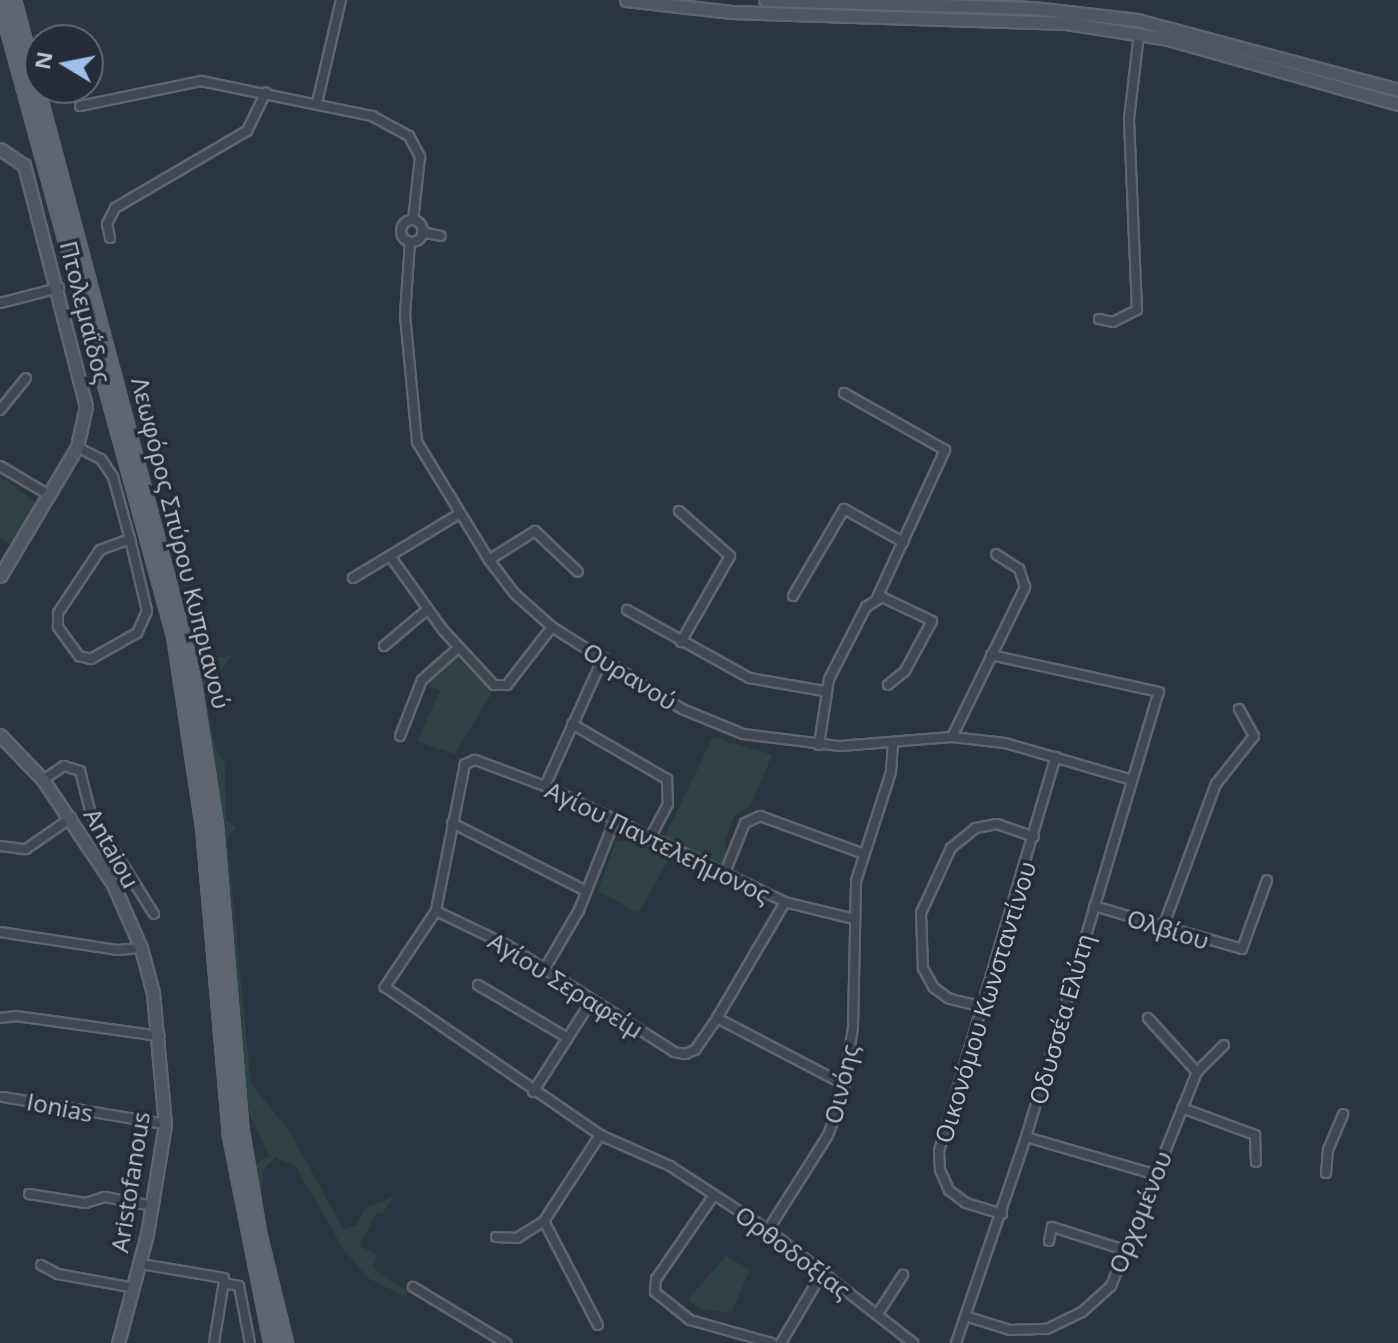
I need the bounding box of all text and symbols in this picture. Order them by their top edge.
north arrow [24,24,104,104]
text: N [26,49,59,72]
street label: Πτολεμαΐδος [54,238,118,386]
street label: Λεωφόρος Σπύρου Κυπριανού [126,374,236,712]
street label: Ουρανού [578,636,682,716]
street label: Αγίου Παντελεήμονος [541,775,775,909]
street label: Antaiou [78,803,146,893]
street label: Οικονόμου Κωνσταντίνου [928,858,1042,1146]
street label: Ολβίου [1124,903,1212,955]
street label: Αγίου Σεραφείμ [483,926,649,1044]
street label: Οδυσσέα Ελύτη [1023,930,1099,1108]
street label: Οινόης [818,1042,864,1126]
street label: Ionias [25,1087,95,1127]
street label: Aristofanous [105,1110,155,1254]
street label: Ορχομένου [1102,1147,1178,1277]
street label: Ορθοδοξίας [730,1199,856,1305]

